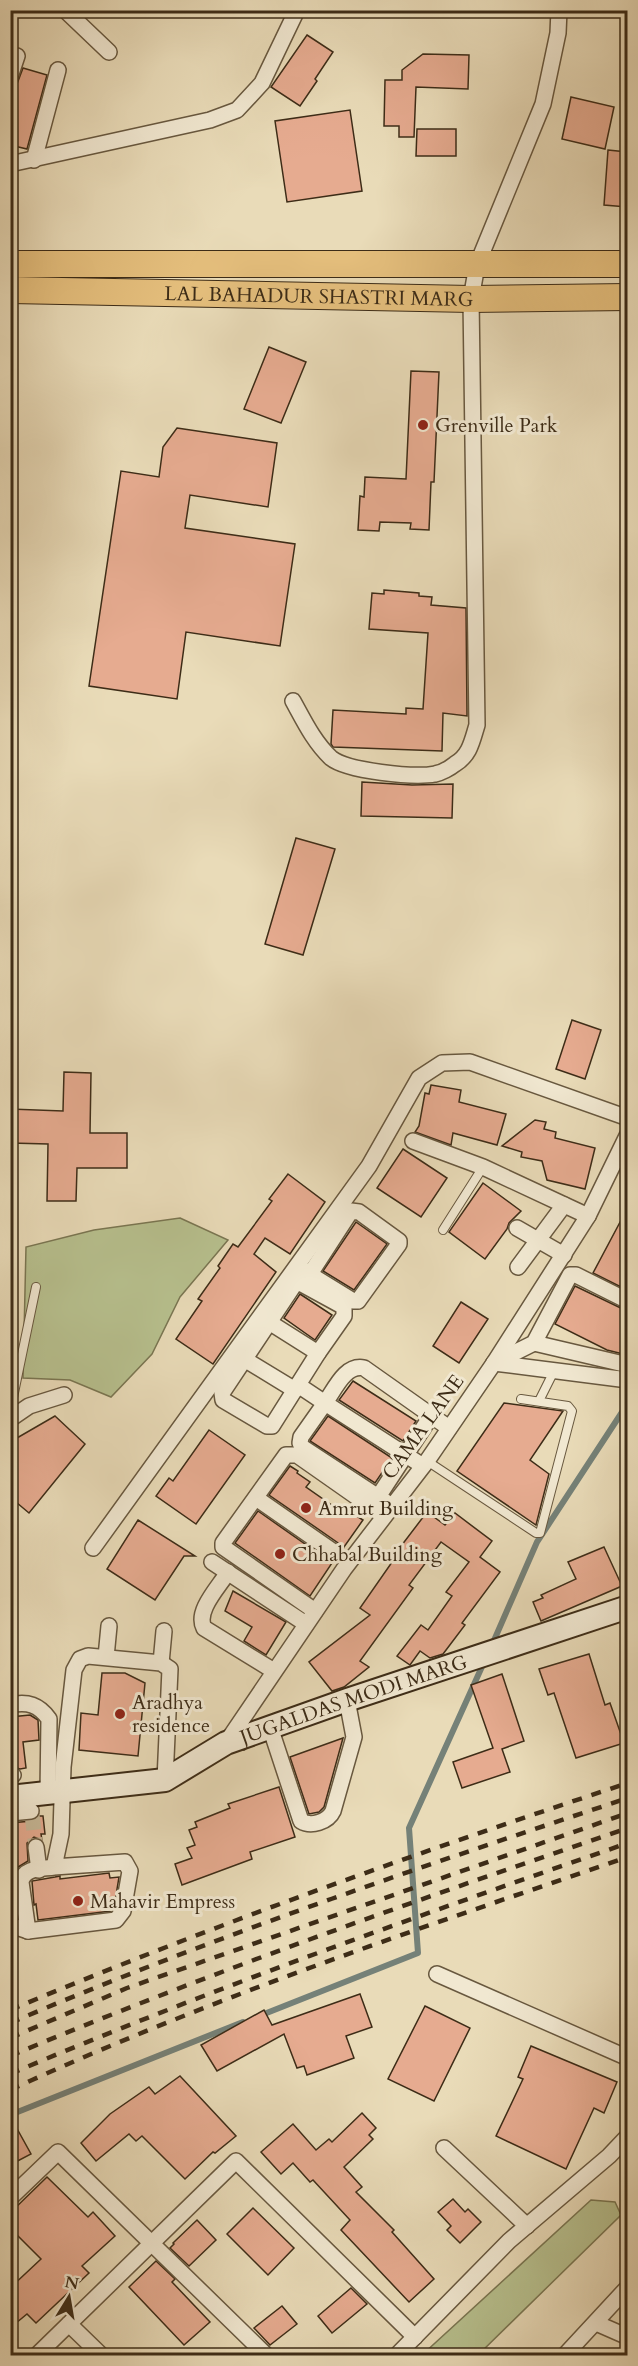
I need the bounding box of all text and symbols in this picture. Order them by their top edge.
street label: LAL BAHADUR SHASTRI MARG [164,280,474,313]
place label: Grenville Park [435,412,558,439]
marker: Grenville Park [416,418,430,432]
street label: CAMA LANE [376,1369,470,1485]
place label: Amrut Building [318,1495,454,1522]
marker: Amrut Building [299,1501,313,1515]
place label: Chhabal Building [292,1541,443,1568]
marker: Chhabal Building [273,1547,287,1561]
street label: JUGALDAS MODI MARG [233,1648,471,1752]
place label: Aradhya residence [132,1689,210,1739]
marker: Aradhya residence [113,1707,127,1721]
place label: Mahavir Empress [90,1888,235,1915]
marker: Mahavir Empress [71,1894,85,1908]
north arrow [39,2267,99,2327]
text: N [63,2271,81,2295]

